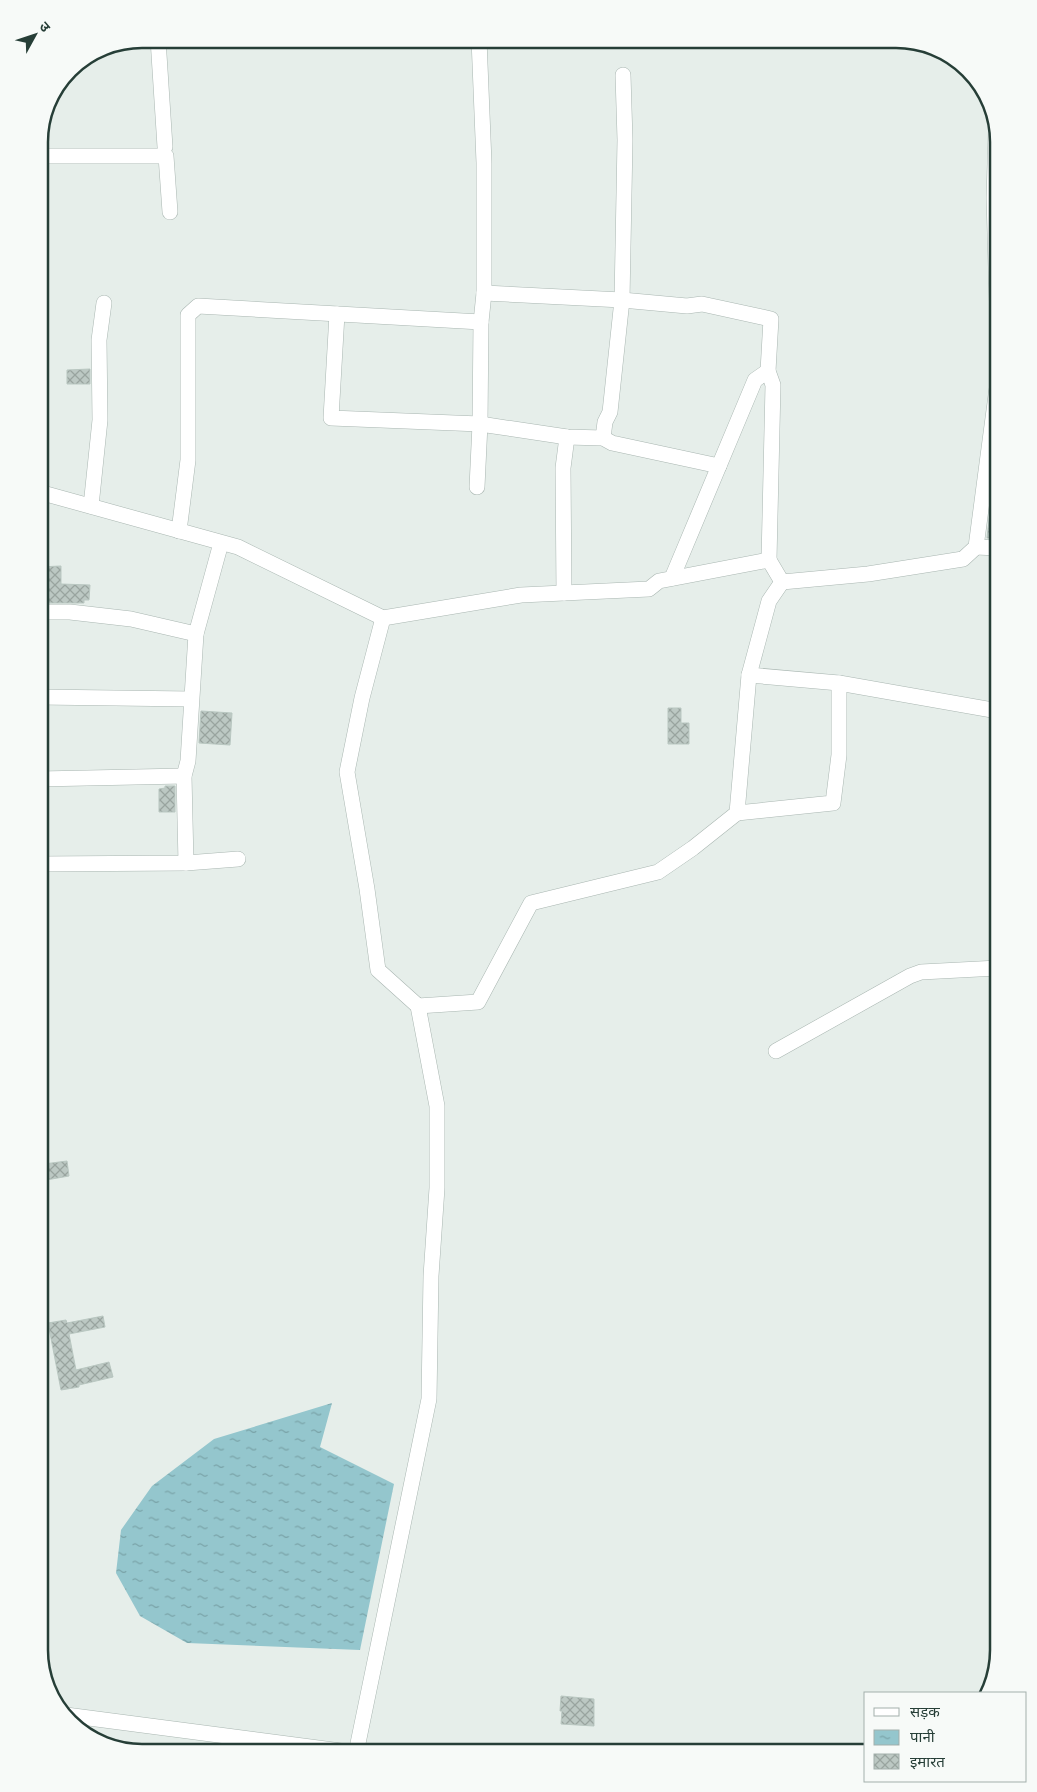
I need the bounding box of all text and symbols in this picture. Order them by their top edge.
north arrow [10,10,60,60]
text: उ [35,18,54,36]
legend [864,1692,1027,1782]
text: सड़क [910,1703,940,1721]
text: पानी [910,1728,936,1746]
text: इमारत [910,1753,945,1771]

